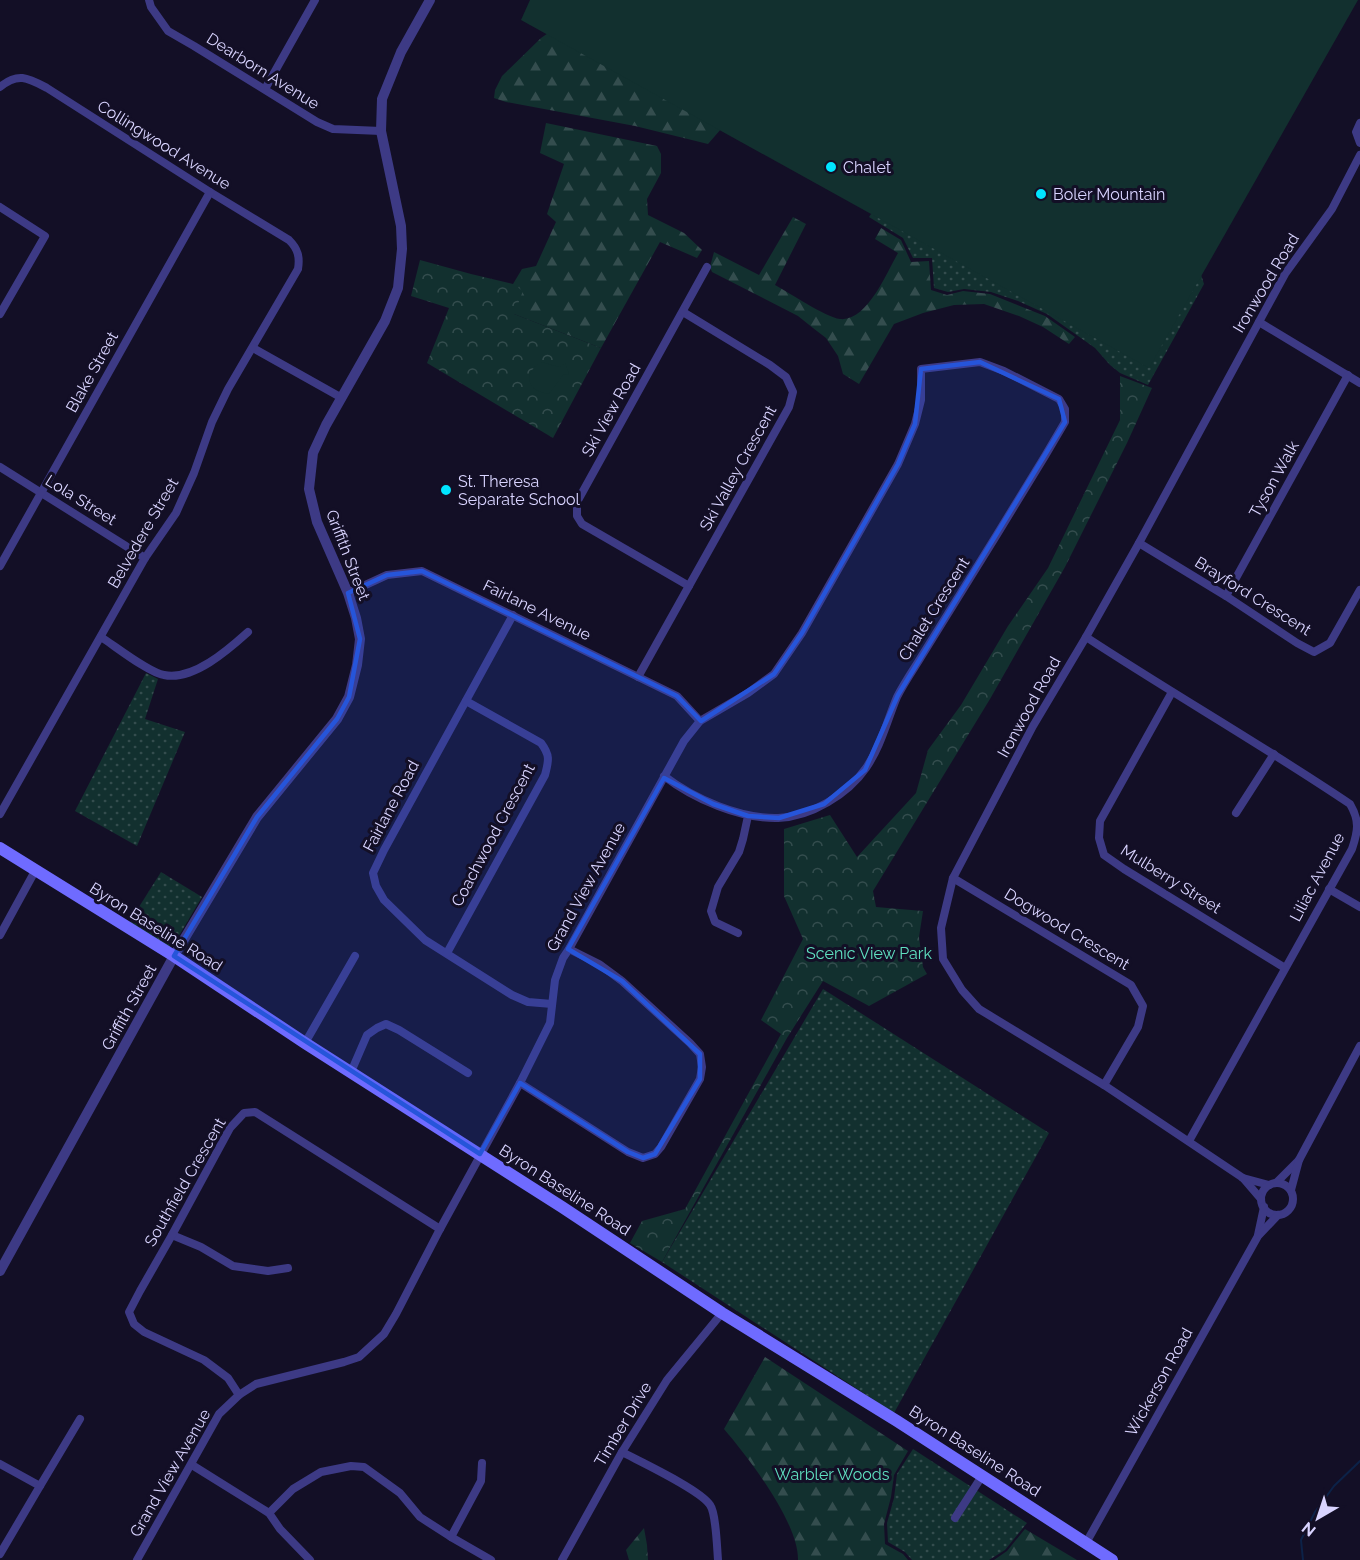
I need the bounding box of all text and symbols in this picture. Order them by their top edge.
street label: Dearborn Avenue [203,29,323,113]
street label: Collingwood Avenue [94,96,234,194]
place label: Chalet [843,158,892,177]
marker: Chalet [824,160,838,174]
place label: Boler Mountain [1053,185,1165,204]
marker: Boler Mountain [1034,187,1048,201]
street label: Ironwood Road [1229,230,1303,336]
street label: Blake Street [62,328,122,416]
street label: Ski View Road [578,360,644,460]
street label: Ski Valley Crescent [696,401,781,534]
street label: Tyson Walk [1245,437,1303,521]
street label: Lola Street [42,471,121,530]
place label: St. Theresa Separate School [458,472,580,509]
street label: Belvedere Street [104,474,183,592]
marker: St. Theresa Separate School [439,483,453,497]
street label: Griffith Street [322,507,374,604]
street label: Chalet Crescent [895,553,974,664]
street label: Brayford Crescent [1191,553,1315,640]
street label: Fairlane Avenue [480,576,594,644]
street label: Ironwood Road [994,653,1065,761]
street label: Fairlane Road [359,757,423,855]
street label: Coachwood Crescent [447,760,539,910]
street label: Grand View Avenue [543,819,629,955]
street label: Liliac Avenue [1286,829,1348,925]
street label: Mulberry Street [1117,840,1225,918]
street label: Byron Baseline Road [86,878,226,976]
street label: Dogwood Crescent [1001,884,1134,974]
park label: Scenic View Park [806,944,932,963]
street label: Griffith Street [98,960,161,1053]
street label: Southfield Crescent [140,1114,230,1250]
street label: Byron Baseline Road [496,1140,634,1240]
street label: Wickerson Road [1121,1324,1197,1440]
street label: Timber Drive [590,1379,656,1469]
street label: Byron Baseline Road [906,1401,1044,1501]
street label: Grand View Avenue [126,1406,214,1540]
park label: Warbler Woods [775,1465,890,1484]
north arrow [1288,1488,1348,1548]
text: N [1298,1518,1320,1540]

